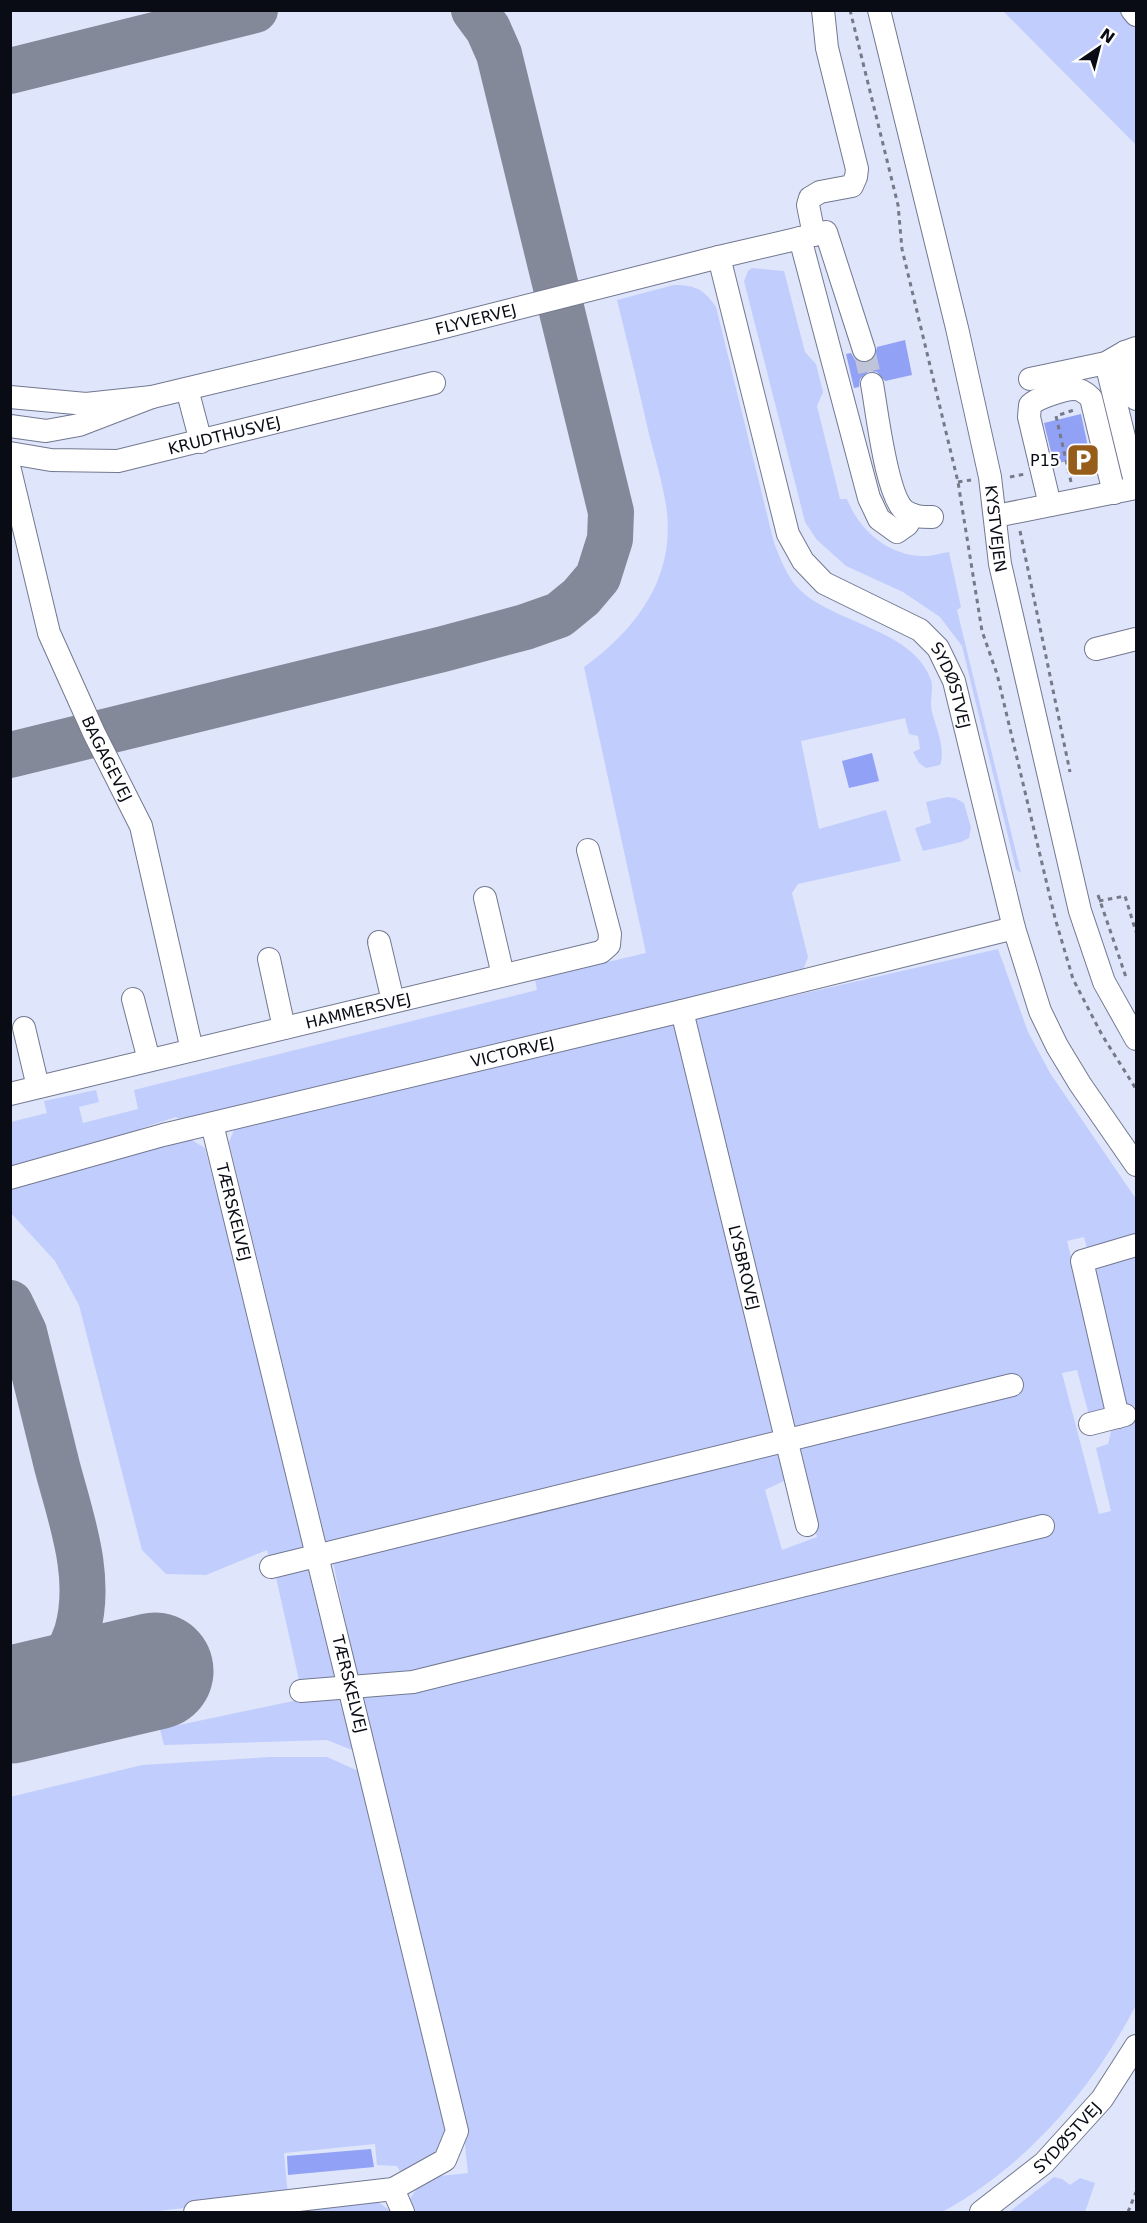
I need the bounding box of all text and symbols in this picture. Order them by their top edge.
north arrow [1069,18,1129,78]
text: N [1096,25,1118,48]
street label: FLYVERVEJ [433,300,518,339]
street label: KRUDTHUSVEJ [166,412,283,458]
parking icon: P15 [1065,442,1101,478]
place label: P15 [1030,451,1060,470]
street label: KYSTVEJEN [981,484,1011,574]
street label: SYDØSTVEJ [927,638,974,730]
street label: BAGAGEVEJ [78,713,136,805]
street label: HAMMERSVEJ [304,989,413,1033]
street label: VICTORVEJ [469,1033,556,1071]
street label: TÆRSKELVEJ [212,1160,255,1263]
street label: LYSBROVEJ [724,1223,763,1312]
street label: TÆRSKELVEJ [328,1632,371,1735]
street label: SYDØSTVEJ [1030,2098,1105,2178]

